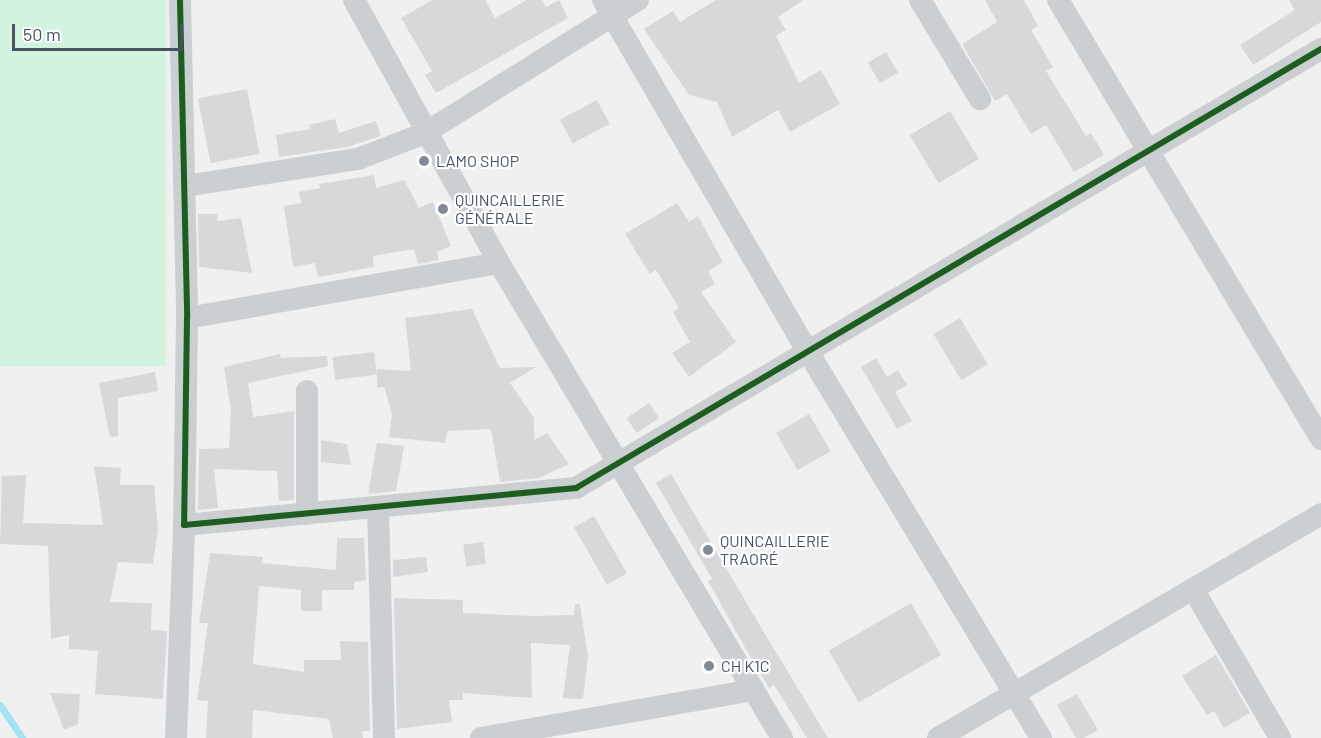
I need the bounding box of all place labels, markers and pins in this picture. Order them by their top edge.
place label: LAMO SHOP [436,151,519,171]
marker: LAMO SHOP [417,154,431,168]
place label: QUINCAILLERIE GÉNÉRALE [455,190,565,228]
marker: QUINCAILLERIE GÉNÉRALE [436,202,450,216]
place label: QUINCAILLERIE TRAORÉ [720,531,830,569]
marker: QUINCAILLERIE TRAORÉ [701,543,715,557]
place label: CH K1C [721,656,769,676]
marker: CH K1C [702,659,716,673]

